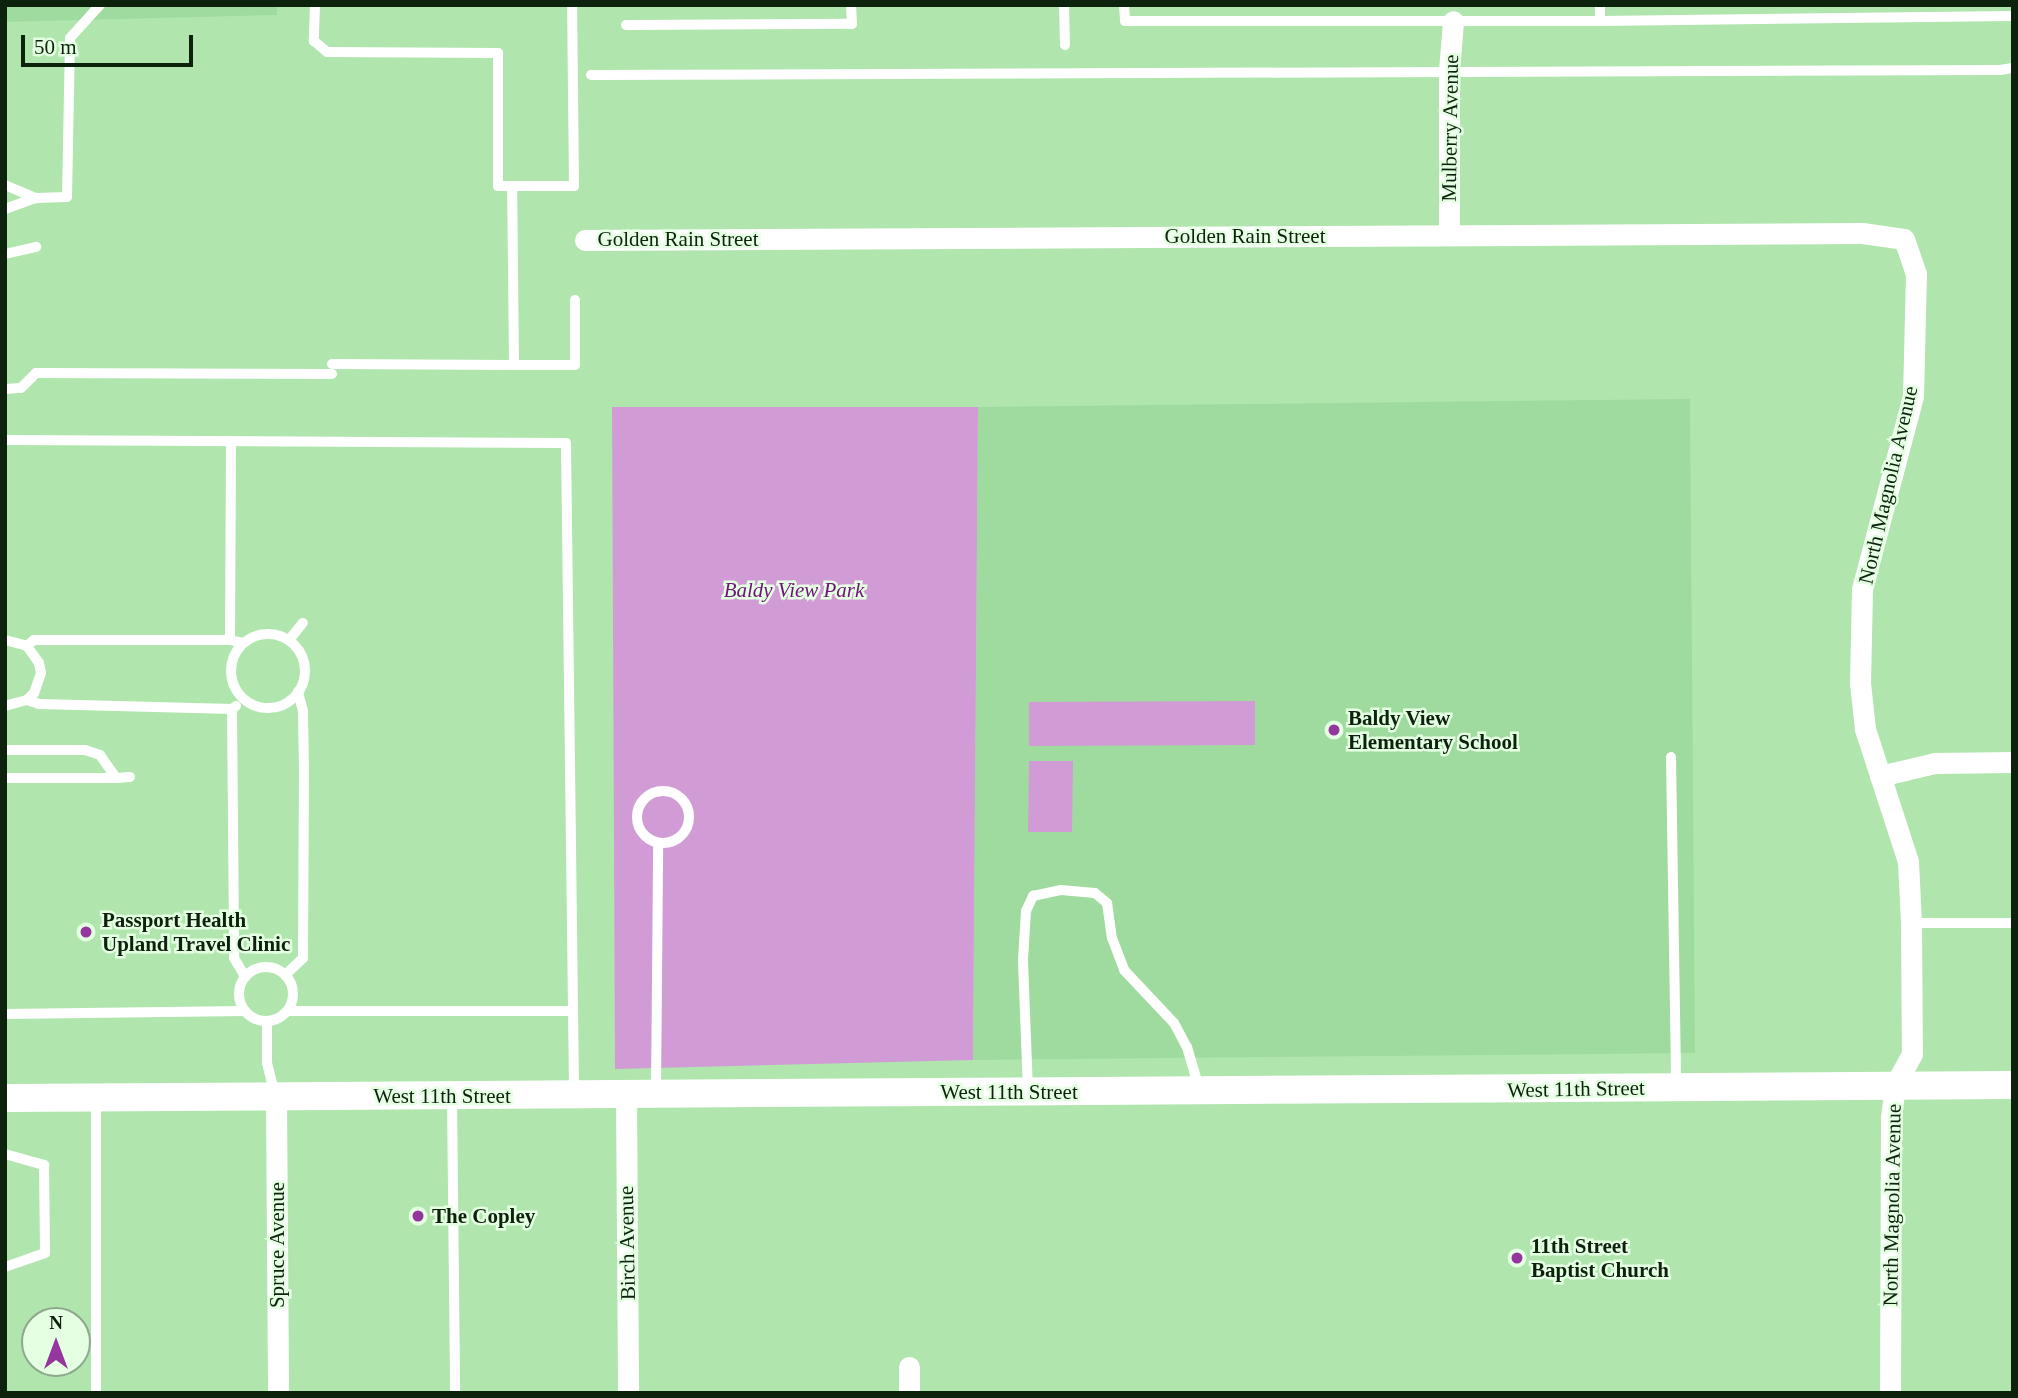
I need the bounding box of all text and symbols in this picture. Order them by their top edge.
scale bar [24,21,196,65]
text: 50 m [34,35,77,59]
street label: Mulberry Avenue [1436,54,1464,202]
street label: Golden Rain Street [1165,223,1325,249]
street label: Golden Rain Street [598,226,758,252]
street label: North Magnolia Avenue [1853,383,1923,587]
park label: Baldy View Park [724,577,864,603]
place label: Baldy View Elementary School [1348,705,1518,755]
marker: Baldy View Elementary School [1326,722,1342,738]
place label: Passport Health Upland Travel Clinic [102,907,291,957]
marker: Passport Health Upland Travel Clinic [76,922,96,942]
street label: West 11th Street [1507,1075,1645,1103]
street label: West 11th Street [940,1079,1078,1105]
street label: West 11th Street [373,1083,511,1109]
street label: North Magnolia Avenue [1878,1103,1906,1307]
street label: Spruce Avenue [264,1181,290,1309]
street label: Birch Avenue [613,1185,641,1301]
place label: The Copley [432,1203,535,1229]
marker: The Copley [410,1208,426,1224]
place label: 11th Street Baptist Church [1531,1233,1669,1283]
marker: 11th Street Baptist Church [1509,1250,1525,1266]
north arrow [21,1307,91,1377]
text: N [49,1312,63,1333]

